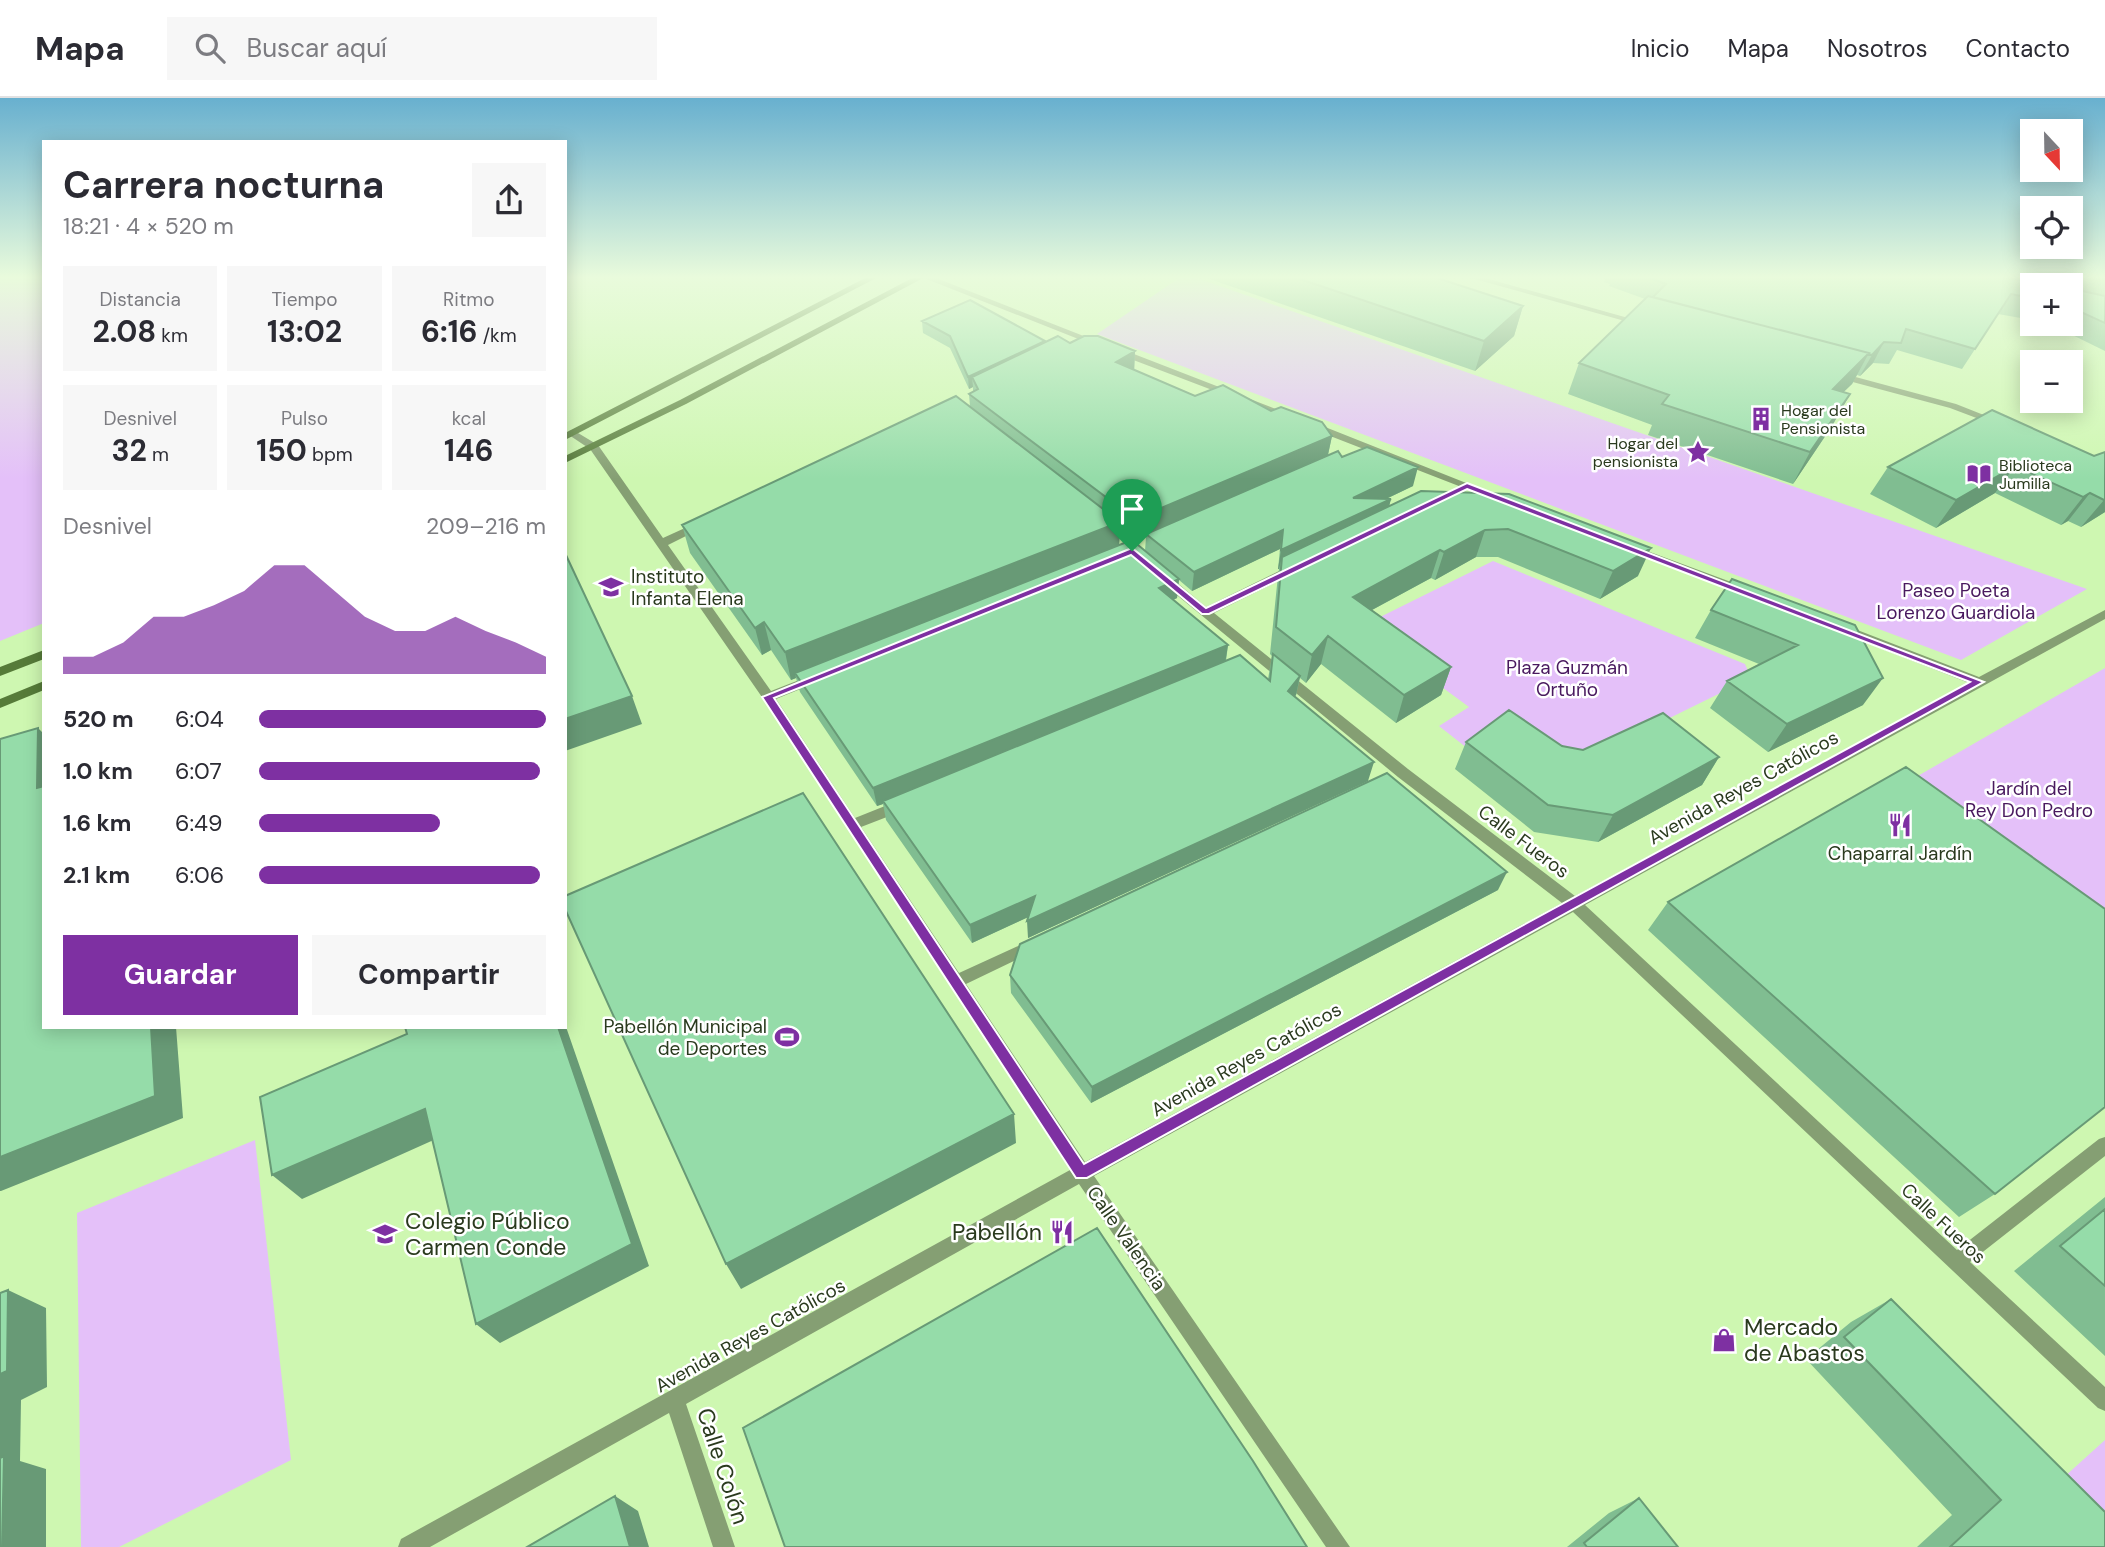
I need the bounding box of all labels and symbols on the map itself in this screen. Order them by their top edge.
north arrow [2020,119,2082,182]
place label: Hogar del Pensionista [1781,400,1865,439]
building icon: Hogar del Pensionista [1747,405,1775,433]
place label: Hogar del pensionista [1593,433,1678,472]
place icon: Hogar del pensionista [1684,438,1712,466]
place label: Biblioteca Jumilla [1999,455,2072,494]
library icon: Biblioteca Jumilla [1965,460,1993,488]
pin [1102,479,1162,551]
place label: Instituto Infanta Elena [631,564,744,611]
school or university icon: Instituto Infanta Elena [597,573,625,601]
park label: Paseo Poeta Lorenzo Guardiola [1877,578,2035,625]
park label: Plaza Guzmán Ortuño [1506,655,1628,702]
street label: Avenida Reyes Católicos [1644,725,1843,850]
park label: Jardín del Rey Don Pedro [1965,776,2093,823]
street label: Calle Fueros [1473,799,1574,884]
restaurant icon: Chaparral Jardín [1886,811,1914,839]
place label: Chaparral Jardín [1828,841,1972,866]
street label: Avenida Reyes Católicos [1147,997,1346,1122]
place label: Pabellón Municipal de Deportes [603,1014,767,1061]
sports icon: Pabellón Municipal de Deportes [773,1023,801,1051]
street label: Calle Fueros [1896,1178,1992,1269]
street label: Calle Valencia [1081,1181,1172,1295]
place label: Colegio Público Carmen Conde [405,1206,570,1262]
place label: Pabellón [952,1217,1042,1247]
restaurant icon: Pabellón [1048,1218,1076,1246]
school or university icon: Colegio Público Carmen Conde [371,1220,399,1248]
street label: Avenida Reyes Católicos [651,1273,850,1398]
place label: Mercado de Abastos [1744,1312,1865,1368]
shop icon: Mercado de Abastos [1710,1326,1738,1354]
street label: Calle Colón [690,1404,756,1528]

